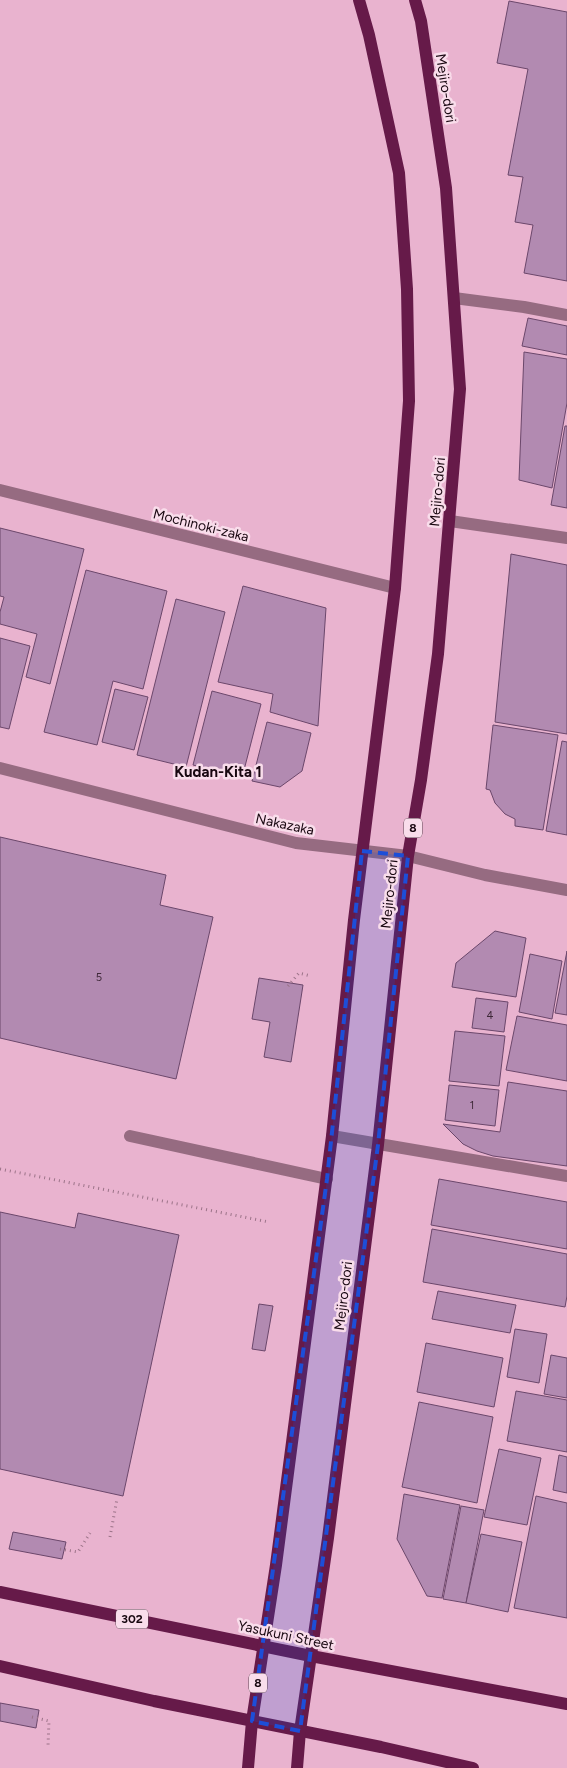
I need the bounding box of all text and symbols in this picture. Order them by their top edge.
street label: Mejiro-dori [432,52,459,124]
street label: Mejiro-dori [426,457,449,527]
street label: Mochinoki-zaka [151,505,251,546]
district label: Kudan-Kita 1 [174,763,262,781]
street label: Nakazaka [254,810,316,839]
road number: 8 [404,818,422,838]
street label: Mejiro-dori [377,859,402,930]
house number: 5 [96,971,102,984]
house number: 4 [487,1009,494,1022]
house number: 1 [470,1099,474,1112]
street label: Mejiro-dori [331,1261,356,1332]
road number: 302 [116,1610,148,1628]
street label: Yasukuni Street [236,1617,335,1654]
road number: 8 [249,1674,267,1692]

